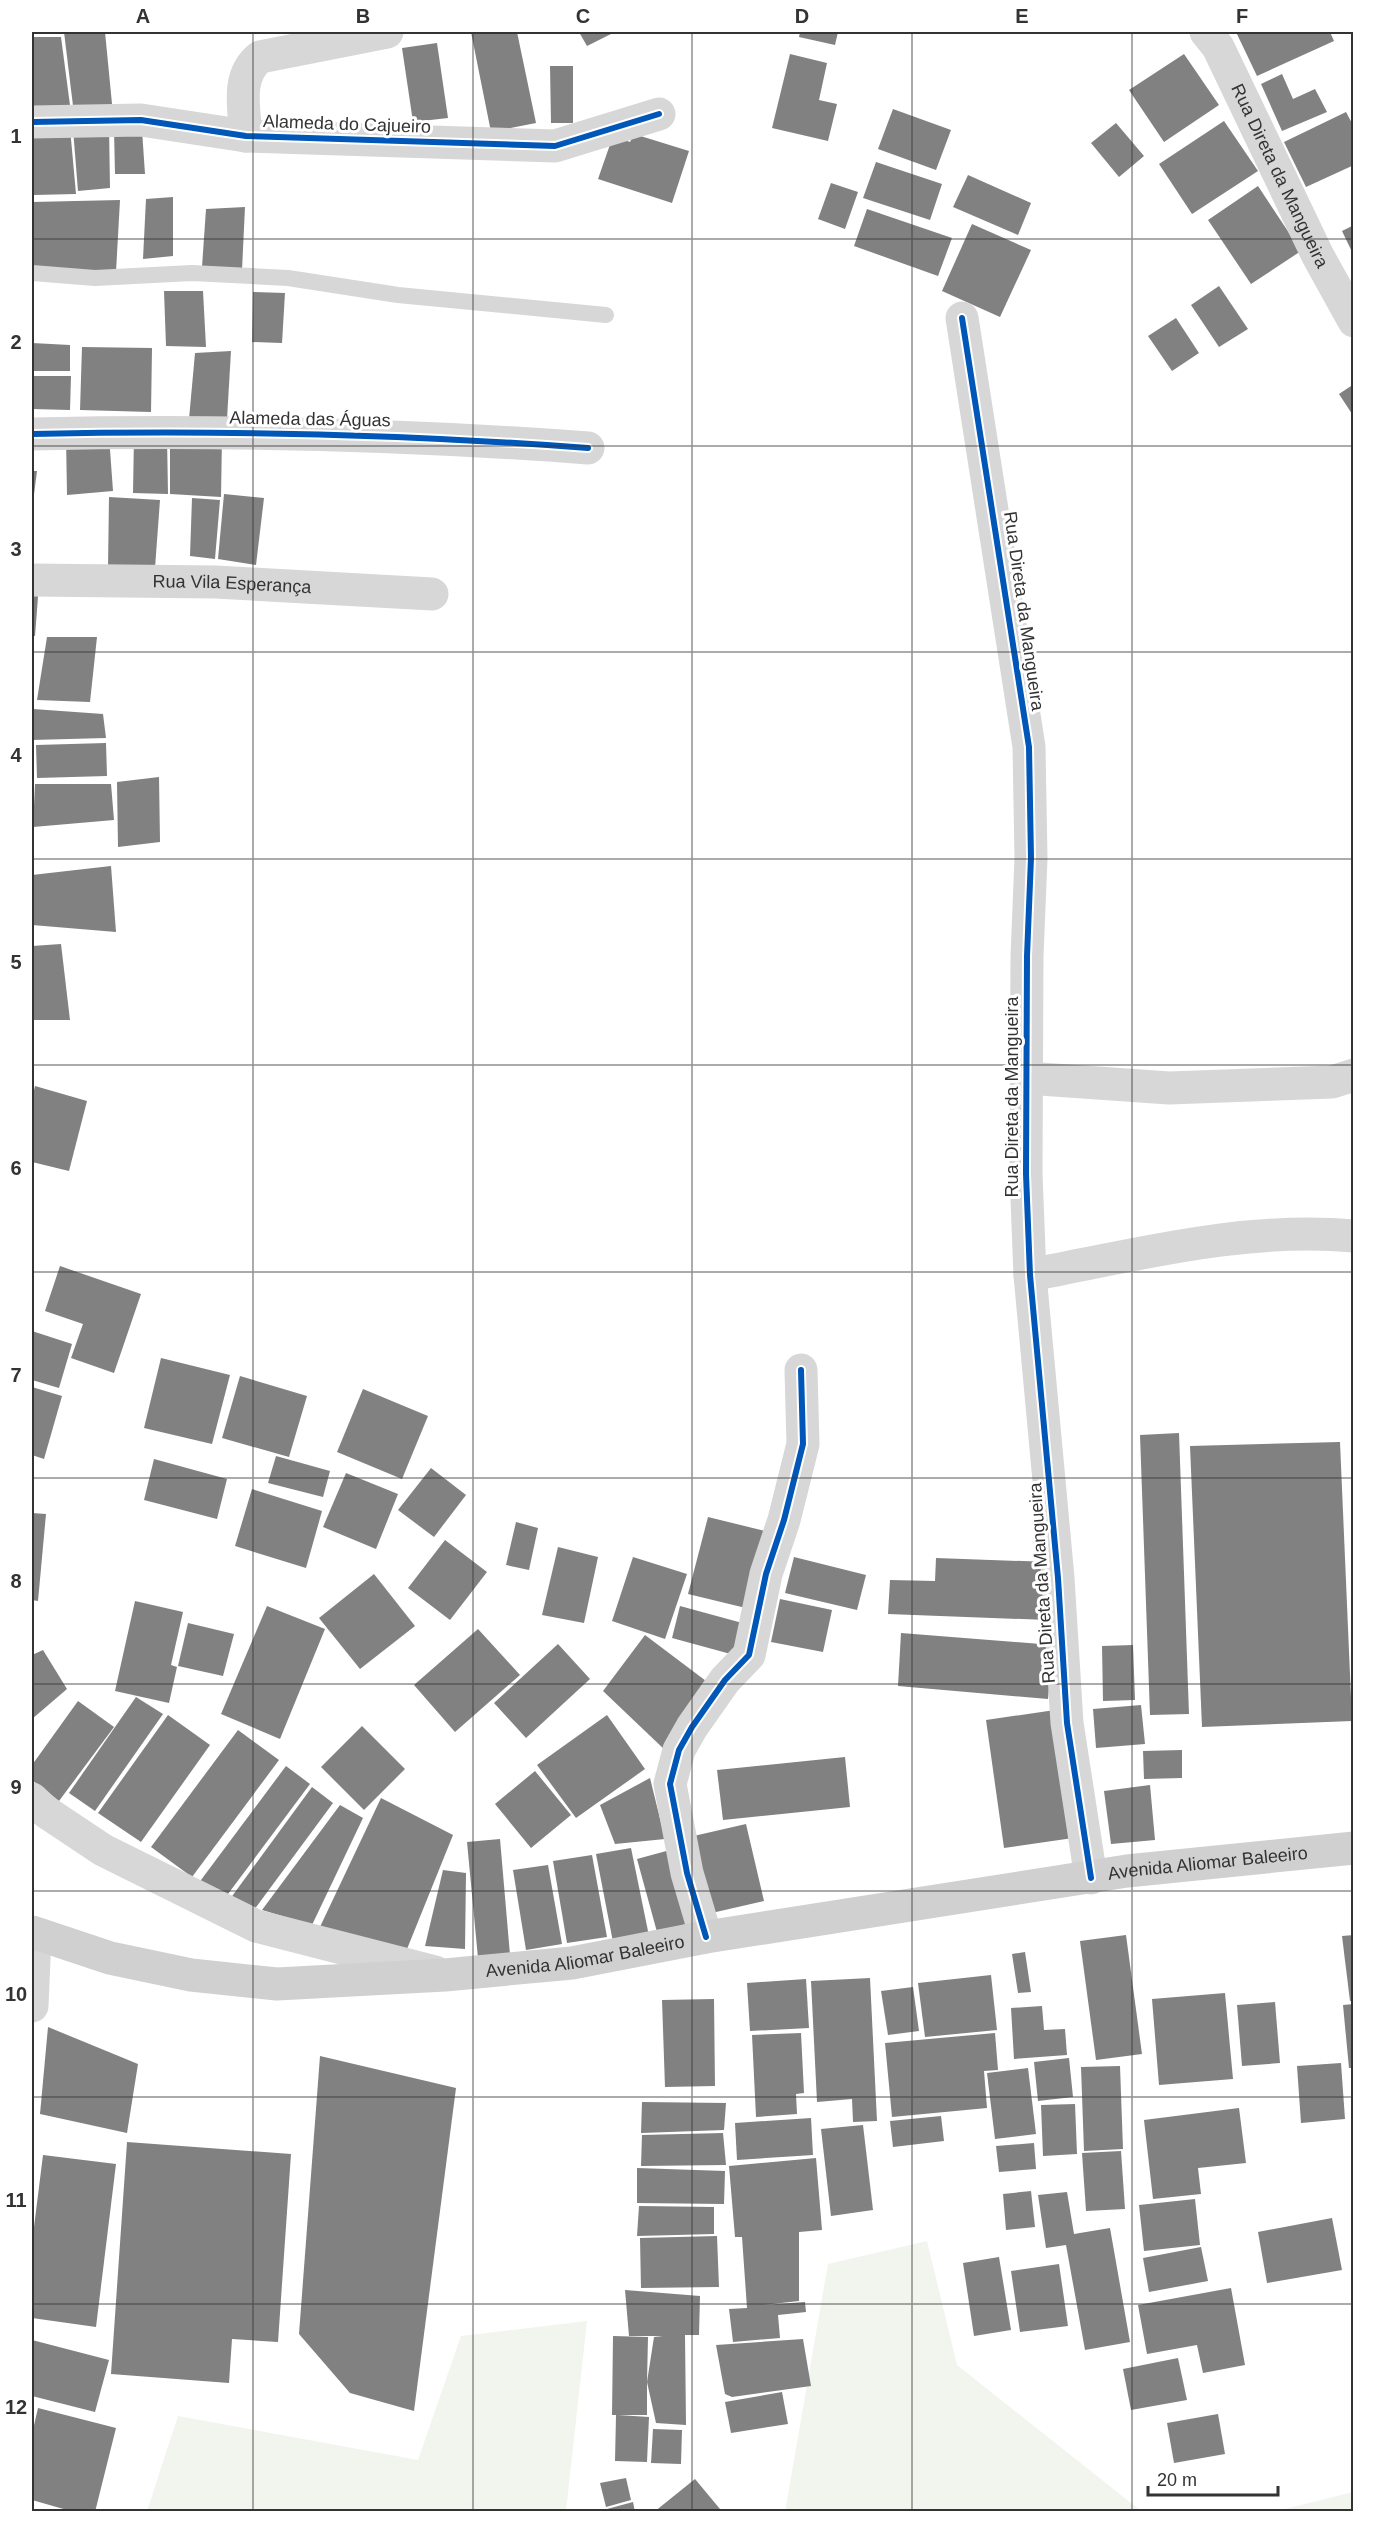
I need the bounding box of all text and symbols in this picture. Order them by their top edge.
text: A [136,5,150,27]
text: B [356,5,370,27]
text: C [576,5,590,27]
text: D [795,5,809,27]
text: E [1015,5,1029,27]
text: F [1236,5,1248,27]
street label: Rua Direta da Mangueira [1227,81,1333,272]
street label: Alameda do Cajueiro [263,111,431,137]
text: 1 [10,125,22,147]
text: 2 [10,331,22,353]
street label: Alameda das Águas [229,408,391,430]
street label: Rua Direta da Mangueira [1000,510,1048,713]
text: 3 [10,538,22,560]
street label: Rua Vila Esperança [152,571,313,597]
text: 4 [10,744,22,766]
text: 5 [10,951,22,973]
street label: Rua Direta da Mangueira [1002,995,1022,1198]
text: 6 [10,1157,22,1179]
text: 7 [10,1364,22,1386]
street label: Rua Direta da Mangueira [1025,1481,1059,1684]
text: 8 [10,1570,22,1592]
text: 9 [10,1776,22,1798]
street label: Avenida Aliomar Baleeiro [1106,1843,1309,1884]
street label: Avenida Aliomar Baleeiro [485,1931,686,1981]
text: 10 [5,1983,27,2005]
text: 11 [5,2189,27,2211]
text: 12 [5,2396,27,2418]
scale bar [1148,2459,1278,2497]
text: 20 m [1157,2470,1197,2490]

